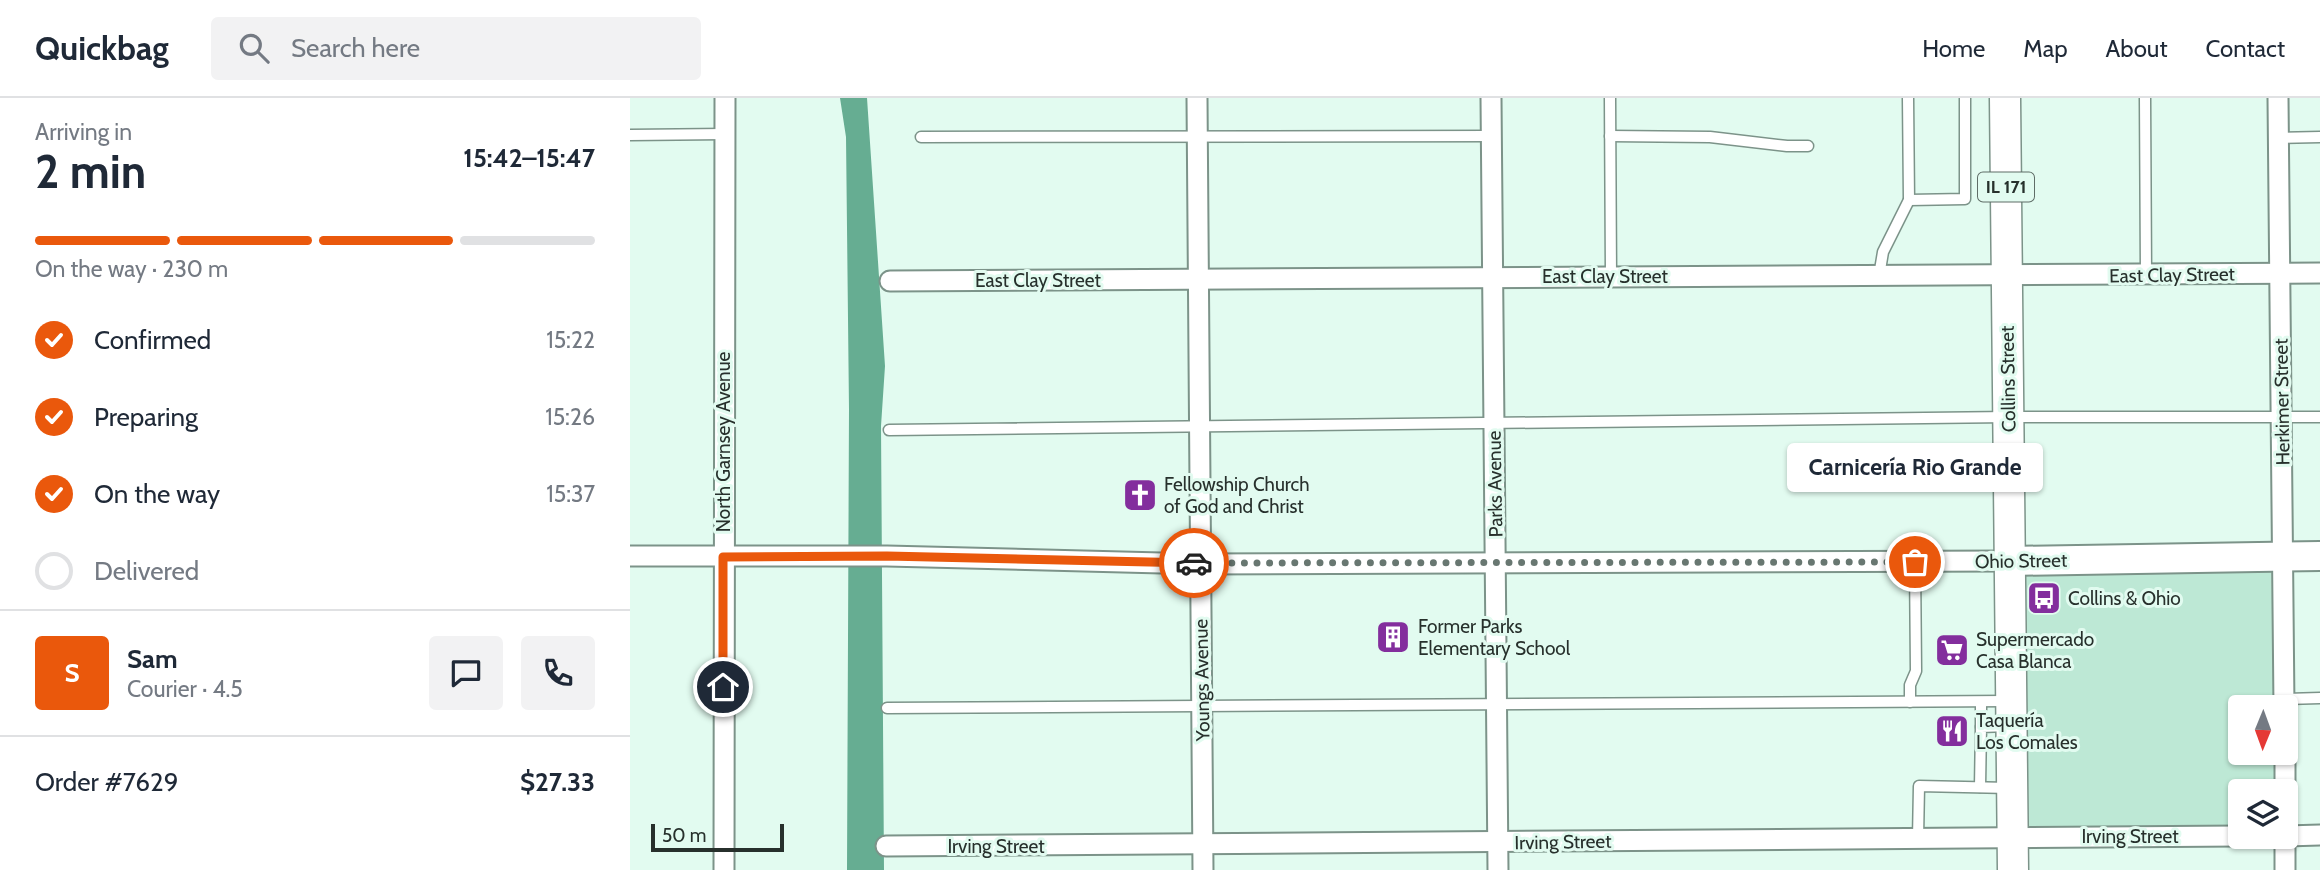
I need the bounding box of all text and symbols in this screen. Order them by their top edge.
search box [211,17,701,80]
text: Quickbag [35,28,169,68]
icon: search [235,29,273,67]
text: Search here [291,32,420,64]
text: Home [1922,34,1985,63]
text: Map [2023,34,2068,63]
text: About [2106,34,2168,63]
text: Contact [2206,34,2285,63]
text: Arriving in [35,118,132,146]
text: 15:42–15:47 [463,142,595,174]
text: 2 min [35,144,146,200]
road number: IL 171 [1978,172,2034,202]
text: On the way · 230 m [35,255,228,283]
street label: East Clay Street [2109,262,2236,288]
street label: East Clay Street [1542,265,1669,288]
street label: East Clay Street [975,269,1102,292]
icon: check [35,321,73,359]
text: Confirmed [94,324,211,356]
street label: Collins Street [1996,325,2020,432]
text: 15:22 [546,326,595,354]
street label: Herkimer Street [2269,338,2295,466]
street label: North Garnsey Avenue [712,351,735,532]
icon: check [35,398,73,436]
text: Preparing [94,401,198,433]
text: 15:26 [545,403,595,431]
street label: Parks Avenue [1483,430,1507,538]
callout: Carnicería Rio Grande [1787,443,2043,492]
text: Carnicería Rio Grande [1809,453,2021,481]
place label: Fellowship Church of God and Christ [1164,473,1310,518]
icon: check [35,475,73,513]
church icon: Fellowship Church of God and Christ [1121,476,1159,514]
text: On the way [94,478,220,510]
text: 15:37 [546,480,595,508]
courier [1159,528,1229,598]
pin [1885,532,1945,592]
icon: bag [1896,543,1934,581]
icon: car [1175,544,1213,582]
street label: Ohio Street [1975,549,2068,573]
text: Delivered [94,555,199,587]
bus stop icon: Collins & Ohio [2025,579,2063,617]
place label: Collins & Ohio [2068,587,2181,610]
place label: Former Parks Elementary School [1418,615,1571,660]
building icon: Former Parks Elementary School [1374,618,1412,656]
street label: Youngs Avenue [1189,619,1215,742]
place label: Supermercado Casa Blanca [1976,628,2094,673]
supermarket icon: Supermercado Casa Blanca [1933,631,1971,669]
button: chat [429,636,503,710]
button: phone [521,636,595,710]
text: Sam [127,643,178,675]
text: S [64,657,80,689]
pin [693,657,753,717]
icon: home [704,668,742,706]
text: Courier · 4.5 [127,675,243,703]
north arrow [2228,695,2298,765]
map controls [2228,695,2298,849]
place label: Taquería Los Comales [1976,709,2078,754]
restaurant icon: Taquería Los Comales [1933,712,1971,750]
text: Order #7629 [35,766,178,798]
text: $27.33 [520,766,595,798]
button: layers [2228,779,2298,849]
scale bar [651,821,784,853]
text: 50 m [662,824,706,847]
street label: Irving Street [2081,825,2179,848]
street label: Irving Street [1514,830,1612,854]
street label: Irving Street [947,835,1045,858]

